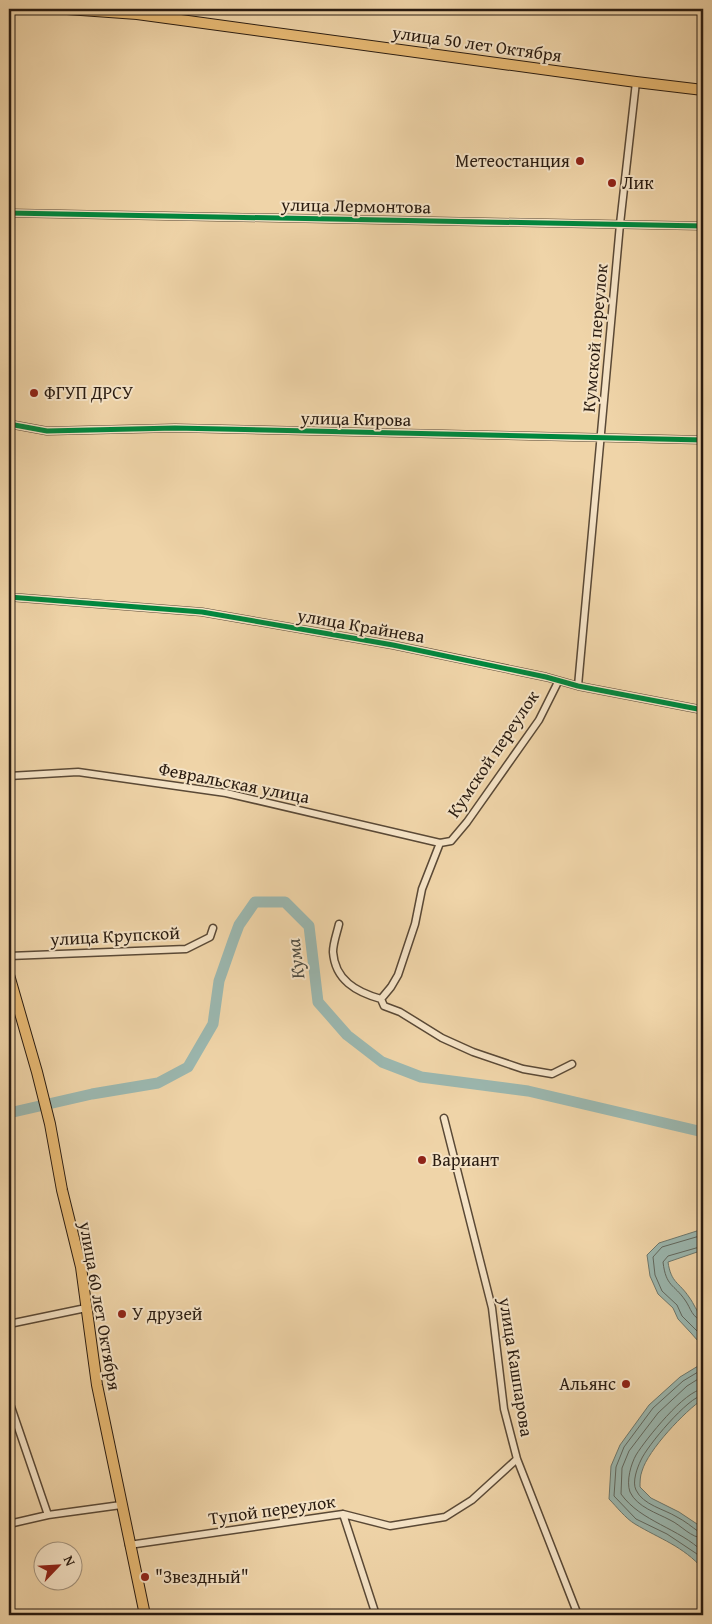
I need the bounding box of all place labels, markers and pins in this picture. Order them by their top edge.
place label: Метеостанция [455,147,570,174]
marker: Метеостанция [574,155,586,167]
place label: Лик [622,169,654,196]
marker: Лик [606,177,618,189]
place label: ФГУП ДРСУ [44,379,133,406]
marker: ФГУП ДРСУ [28,387,40,399]
place label: Вариант [432,1146,499,1173]
marker: Вариант [416,1154,428,1166]
place label: У друзей [132,1300,203,1327]
marker: У друзей [116,1308,128,1320]
place label: Альянс [559,1370,616,1397]
marker: Альянс [620,1378,632,1390]
place label: "Звездный" [155,1563,249,1590]
marker: "Звездный" [139,1571,151,1583]

